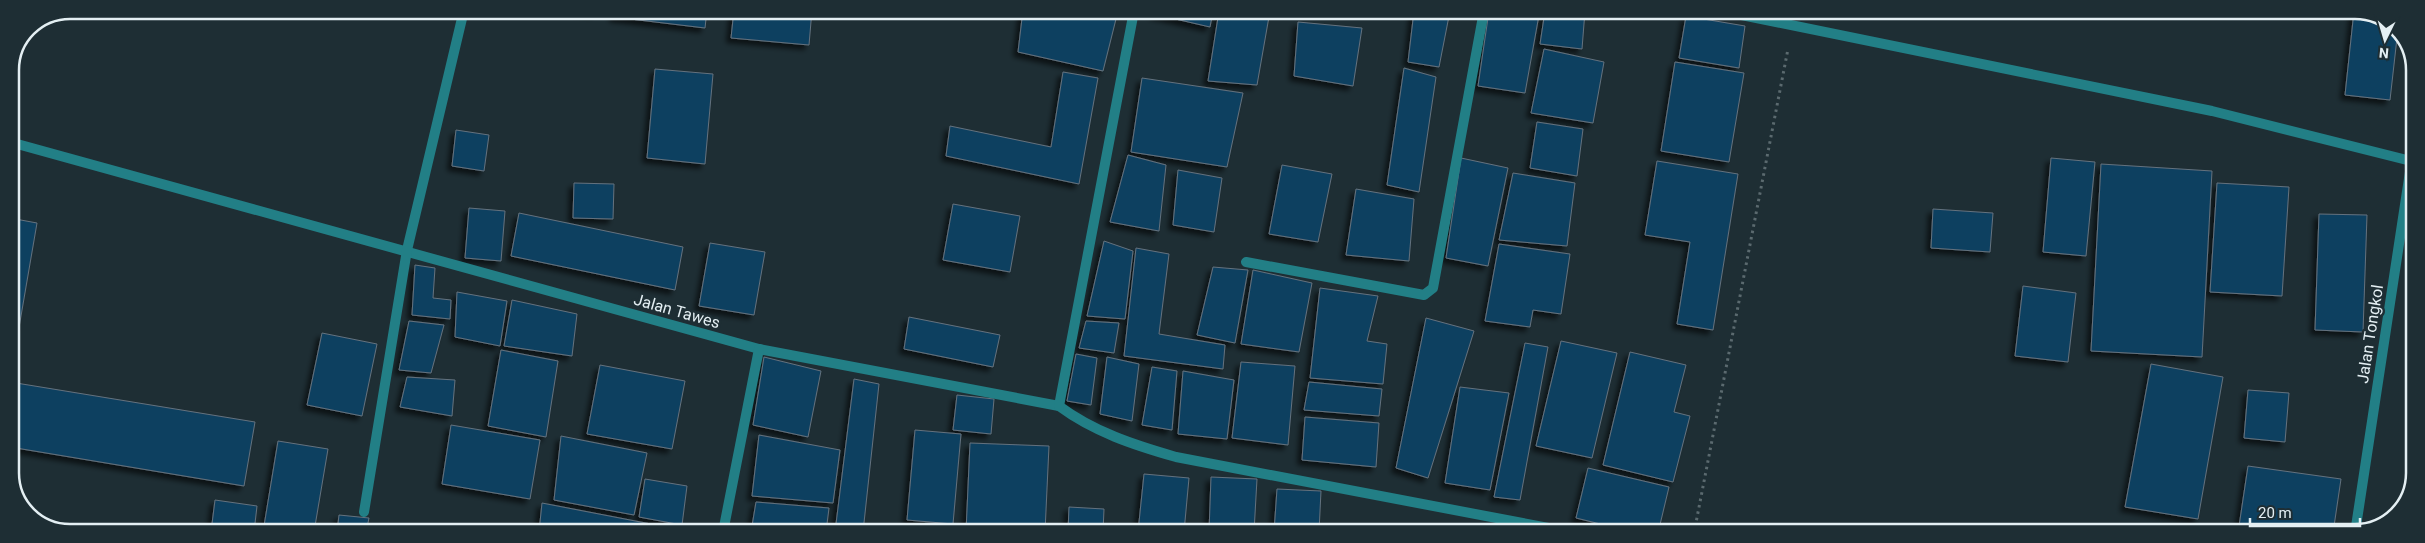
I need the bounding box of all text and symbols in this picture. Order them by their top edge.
north arrow [2360,15,2410,65]
text: N [2378,45,2389,61]
street label: Jalan Tongkol [2353,283,2387,385]
street label: Jalan Tawes [632,290,722,332]
scale bar [2250,496,2360,528]
text: 20 m [2258,504,2292,522]

